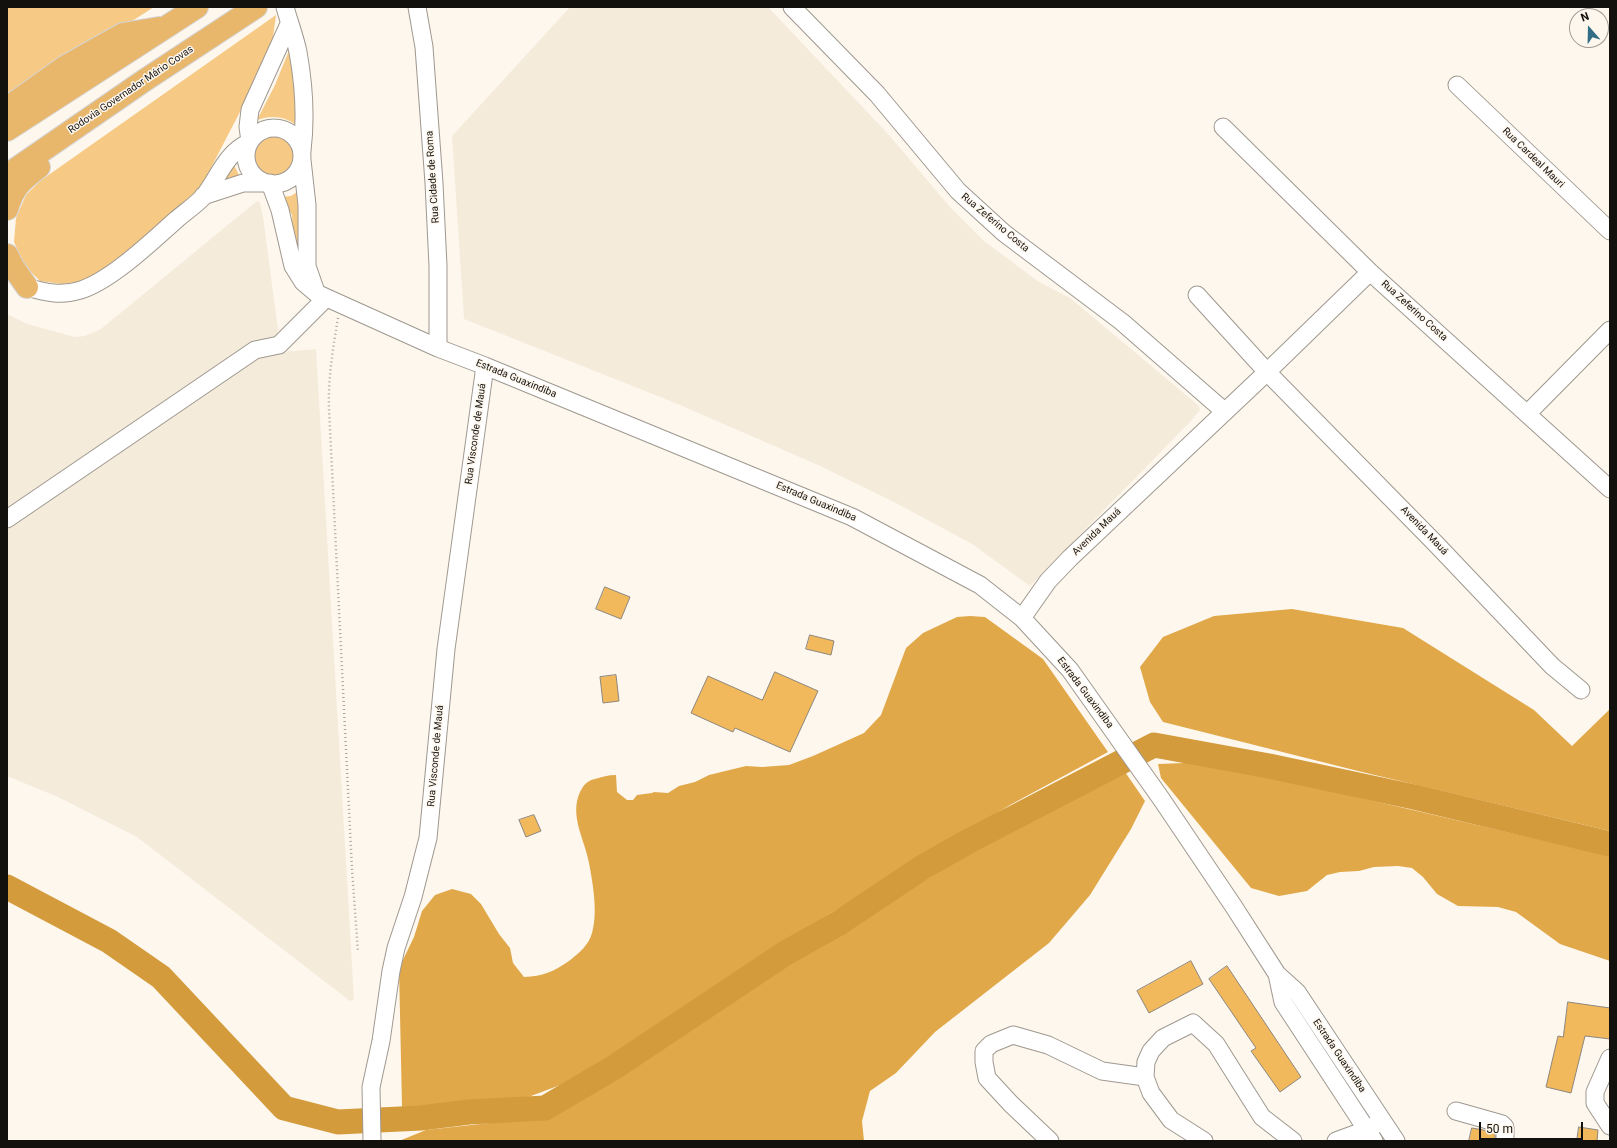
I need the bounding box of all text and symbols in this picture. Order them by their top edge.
north arrow [1569,8,1609,48]
text: N [1579,10,1591,25]
street label: Rodovia Governador Mário Covas [66,44,196,136]
street label: Rua Cardeal Mauri [1499,125,1567,191]
street label: Rua Cidade de Roma [424,130,442,224]
street label: Rua Zeferino Costa [959,191,1031,255]
street label: Rua Zeferino Costa [1378,278,1450,344]
street label: Estrada Guaxindiba [474,357,558,401]
street label: Rua Visconde de Mauá [463,383,489,485]
street label: Estrada Guaxindiba [774,480,858,524]
street label: Avenida Mauá [1398,504,1450,558]
street label: Avenida Mauá [1070,506,1124,558]
street label: Estrada Guaxindiba [1054,655,1116,731]
street label: Rua Visconde de Mauá [426,705,446,807]
street label: Estrada Guaxindiba [1310,1017,1368,1095]
scale bar [1481,1114,1585,1140]
text: 50 m [1486,1122,1513,1136]

